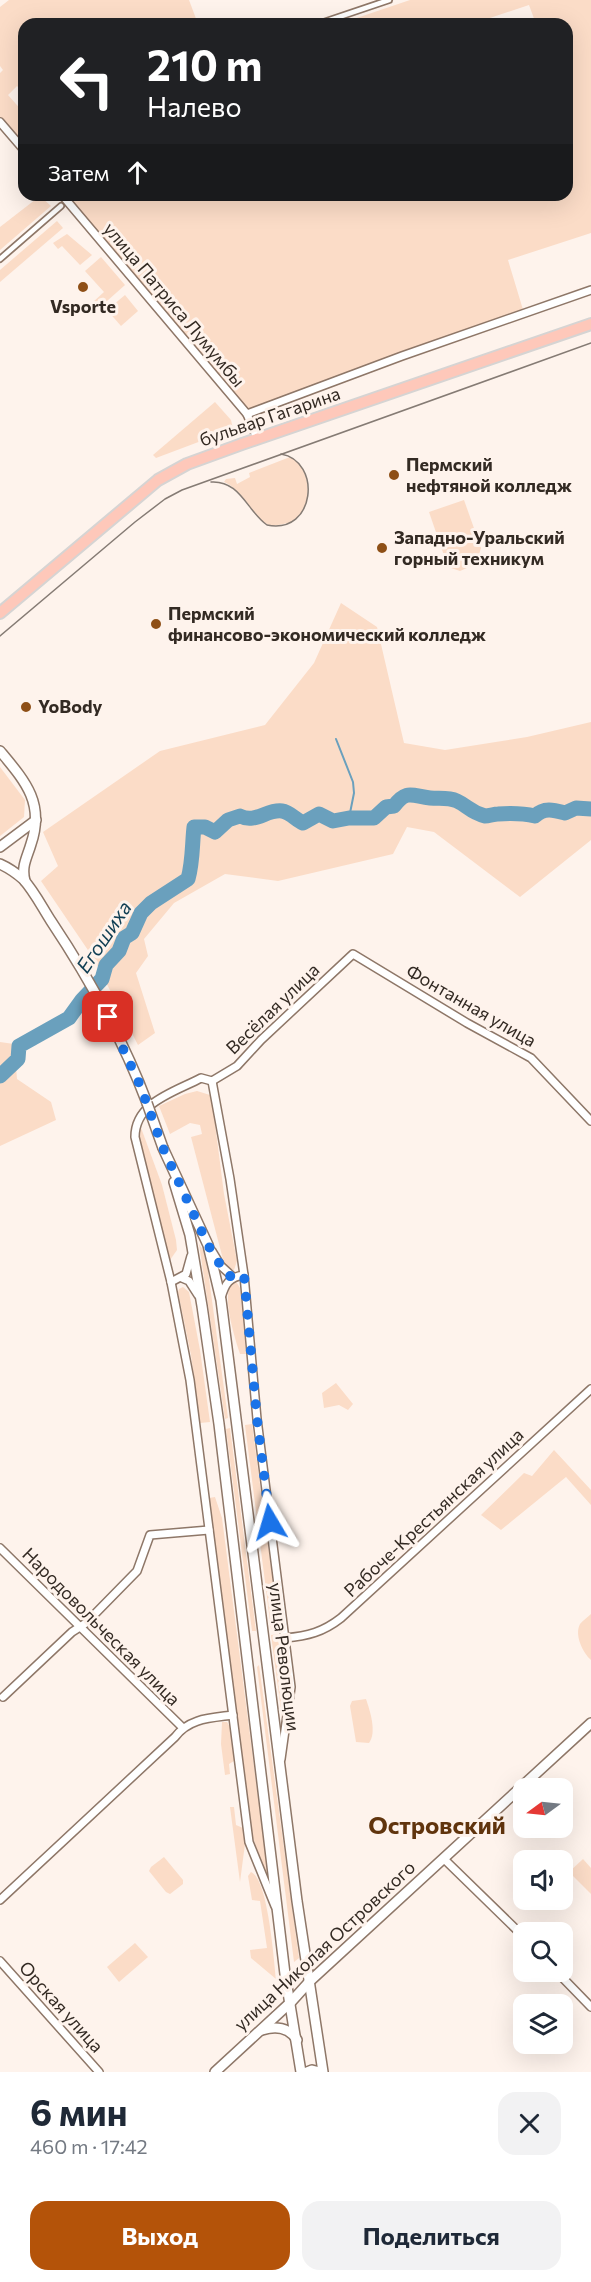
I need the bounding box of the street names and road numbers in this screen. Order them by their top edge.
street label: улица Патриса Лумумбы [100,218,250,391]
street label: бульвар Гагарина [196,382,343,450]
street label: Весёлая улица [221,958,324,1058]
street label: Фонтанная улица [403,959,540,1051]
street label: Рабоче-Крестьянская улица [339,1423,528,1601]
street label: Народовольческая улица [18,1543,185,1710]
street label: улица Революции [265,1581,305,1732]
street label: улица Николая Островского [229,1856,419,2035]
street label: Орская улица [15,1956,108,2057]

